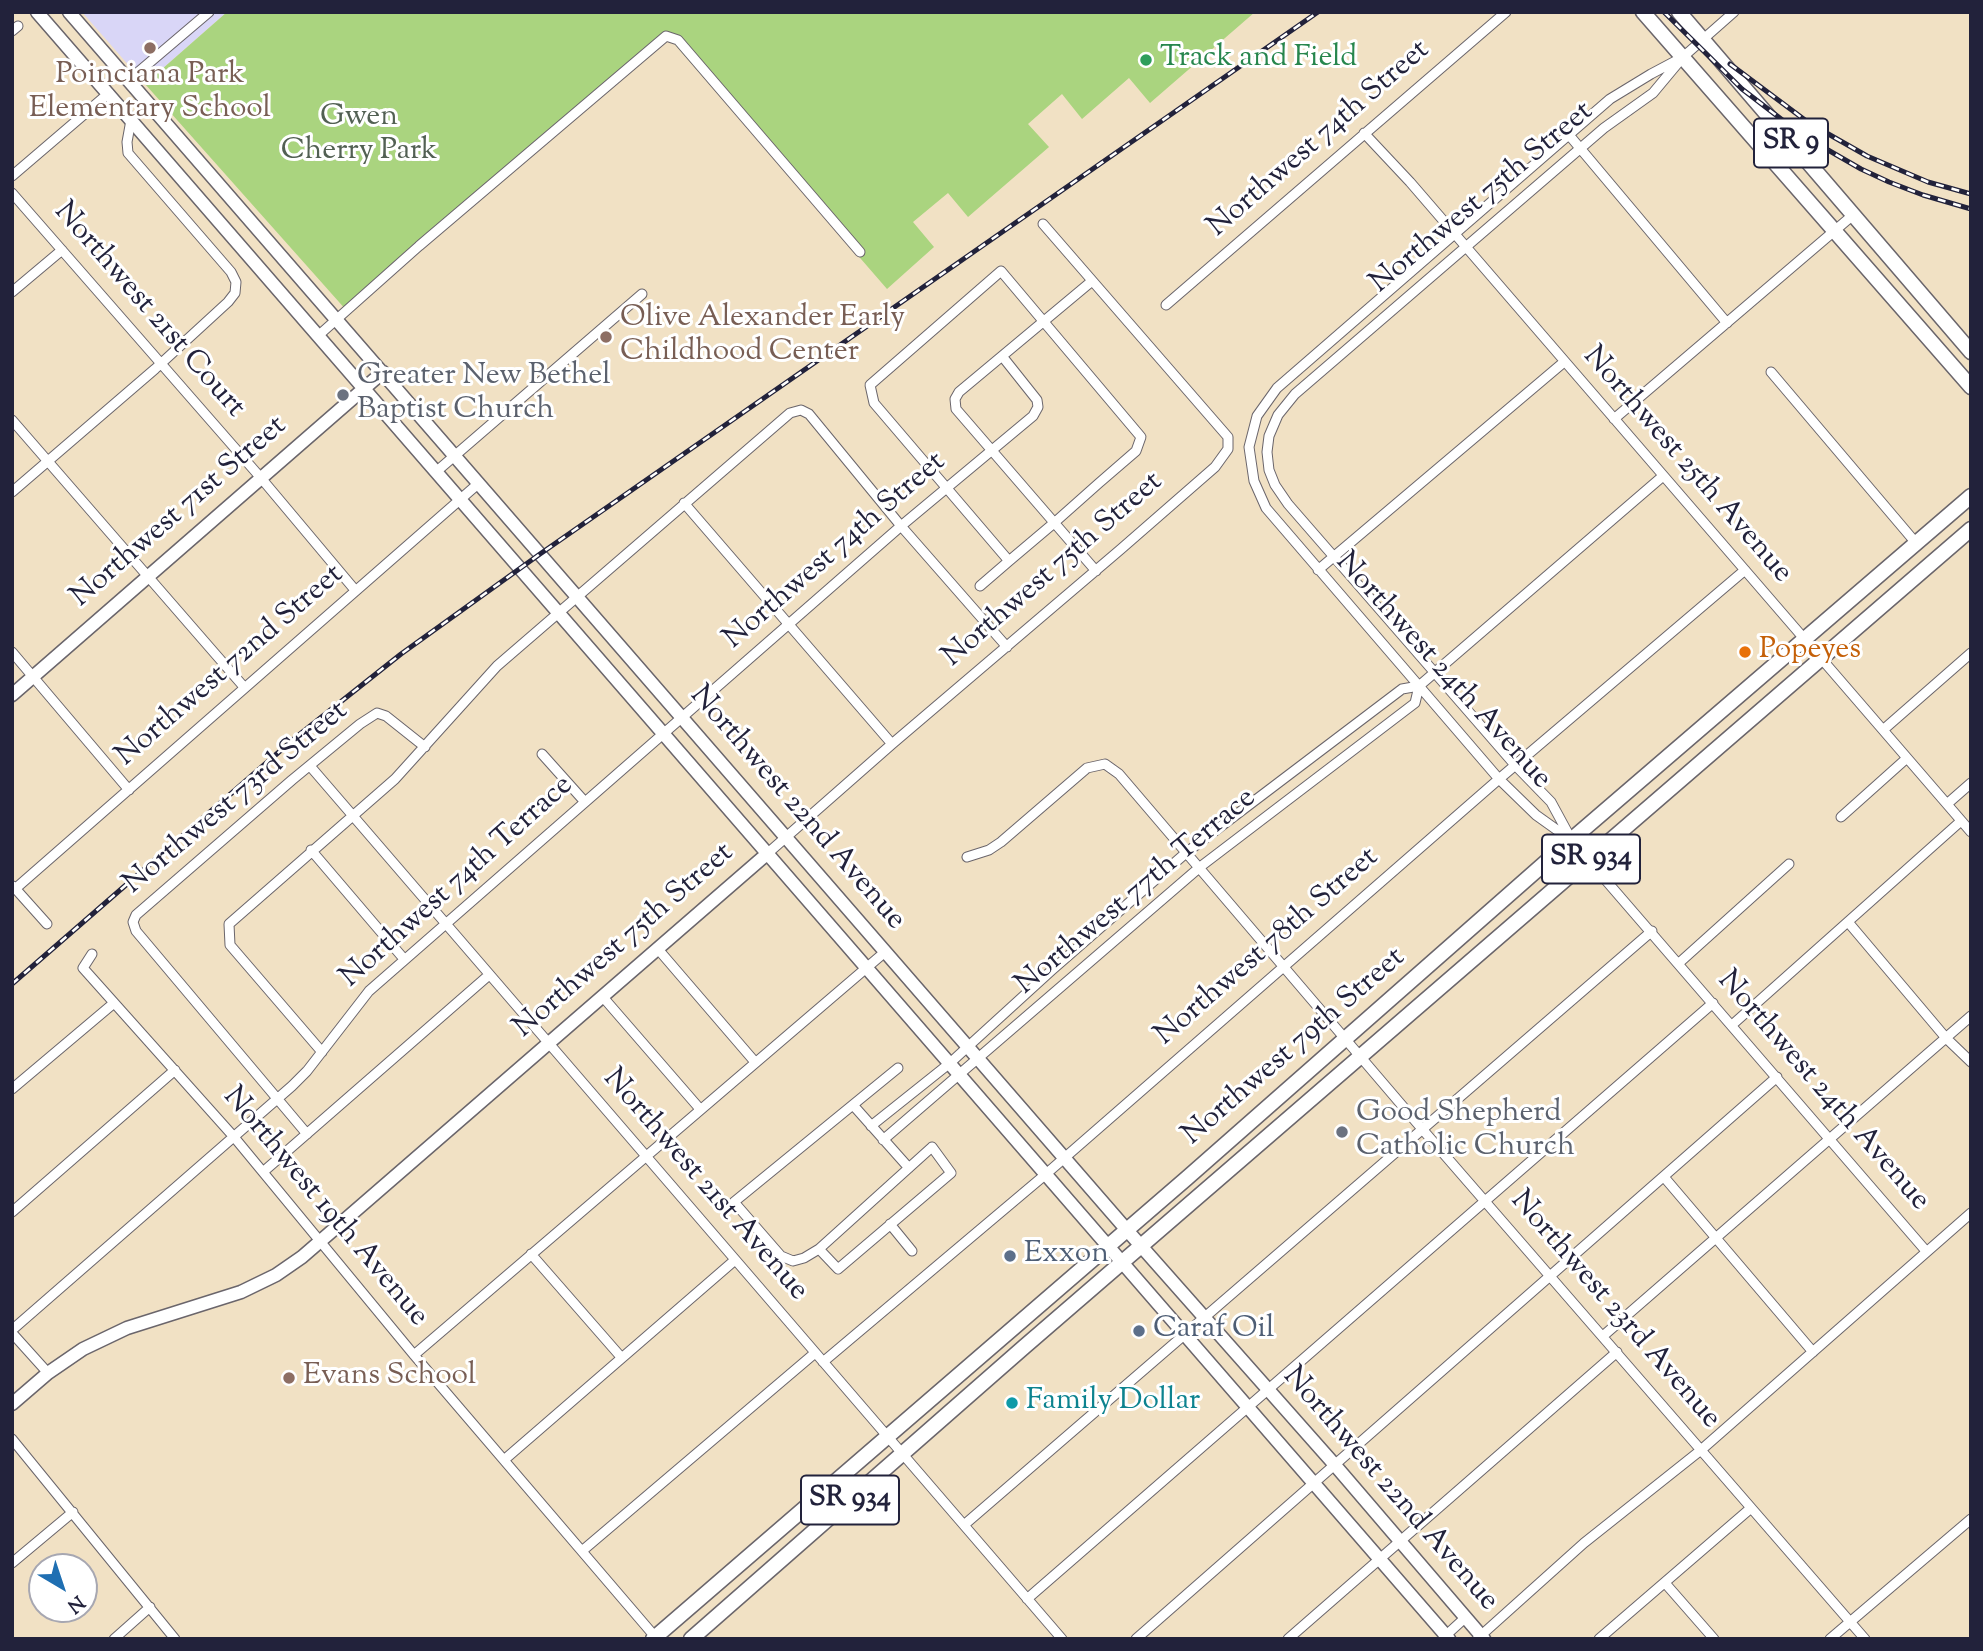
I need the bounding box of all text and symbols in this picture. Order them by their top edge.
street label: Northwest 74th Street [1202,34,1438,246]
marker: Poinciana Park Elementary School [142,40,158,56]
place label: Track and Field [1160,42,1357,78]
marker: Track and Field [1138,52,1154,68]
place label: Poinciana Park Elementary School [29,59,271,130]
street label: Northwest 75th Street [1364,95,1602,303]
park label: Gwen Cherry Park [281,101,437,172]
road number: SR 9 [1754,118,1828,168]
street label: Northwest 21st Court [45,196,251,426]
place label: Olive Alexander Early Childhood Center [620,302,905,372]
marker: Olive Alexander Early Childhood Center [598,329,614,345]
street label: Northwest 25th Avenue [1574,340,1798,592]
place label: Greater New Bethel Baptist Church [357,360,611,430]
marker: Greater New Bethel Baptist Church [335,387,351,403]
street label: Northwest 71st Street [65,410,295,616]
street label: Northwest 74th Street [718,446,954,658]
street label: Northwest 75th Street [937,466,1171,676]
street label: Northwest 24th Avenue [1326,546,1558,798]
street label: Northwest 72nd Street [110,558,352,776]
place label: Popeyes [1759,634,1861,670]
marker: Popeyes [1737,644,1753,660]
street label: Northwest 22nd Avenue [680,680,912,938]
street label: Northwest 73rd Street [118,695,356,903]
street label: Northwest 74th Terrace [334,769,582,997]
street label: Northwest 77th Terrace [1009,782,1265,1004]
road number: SR 934 [1542,834,1640,884]
street label: Northwest 75th Street [508,837,742,1047]
street label: Northwest 78th Street [1149,841,1387,1055]
street label: Northwest 79th Street [1176,941,1414,1155]
street label: Northwest 24th Avenue [1708,965,1936,1219]
street label: Northwest 21st Avenue [593,1063,815,1309]
street label: Northwest 19th Avenue [213,1081,435,1335]
place label: Good Shepherd Catholic Church [1356,1097,1575,1168]
marker: Good Shepherd Catholic Church [1334,1124,1350,1140]
street label: Northwest 23rd Avenue [1501,1185,1727,1437]
place label: Exxon [1024,1238,1109,1274]
marker: Exxon [1002,1248,1018,1264]
place label: Caraf Oil [1153,1313,1274,1349]
marker: Caraf Oil [1131,1323,1147,1339]
place label: Evans School [303,1360,476,1396]
street label: Northwest 22nd Avenue [1273,1361,1505,1619]
marker: Evans School [281,1370,297,1386]
place label: Family Dollar [1026,1385,1200,1421]
marker: Family Dollar [1004,1395,1020,1411]
road number: SR 934 [801,1476,899,1524]
north arrow [28,1553,98,1623]
text: N [61,1588,90,1618]

